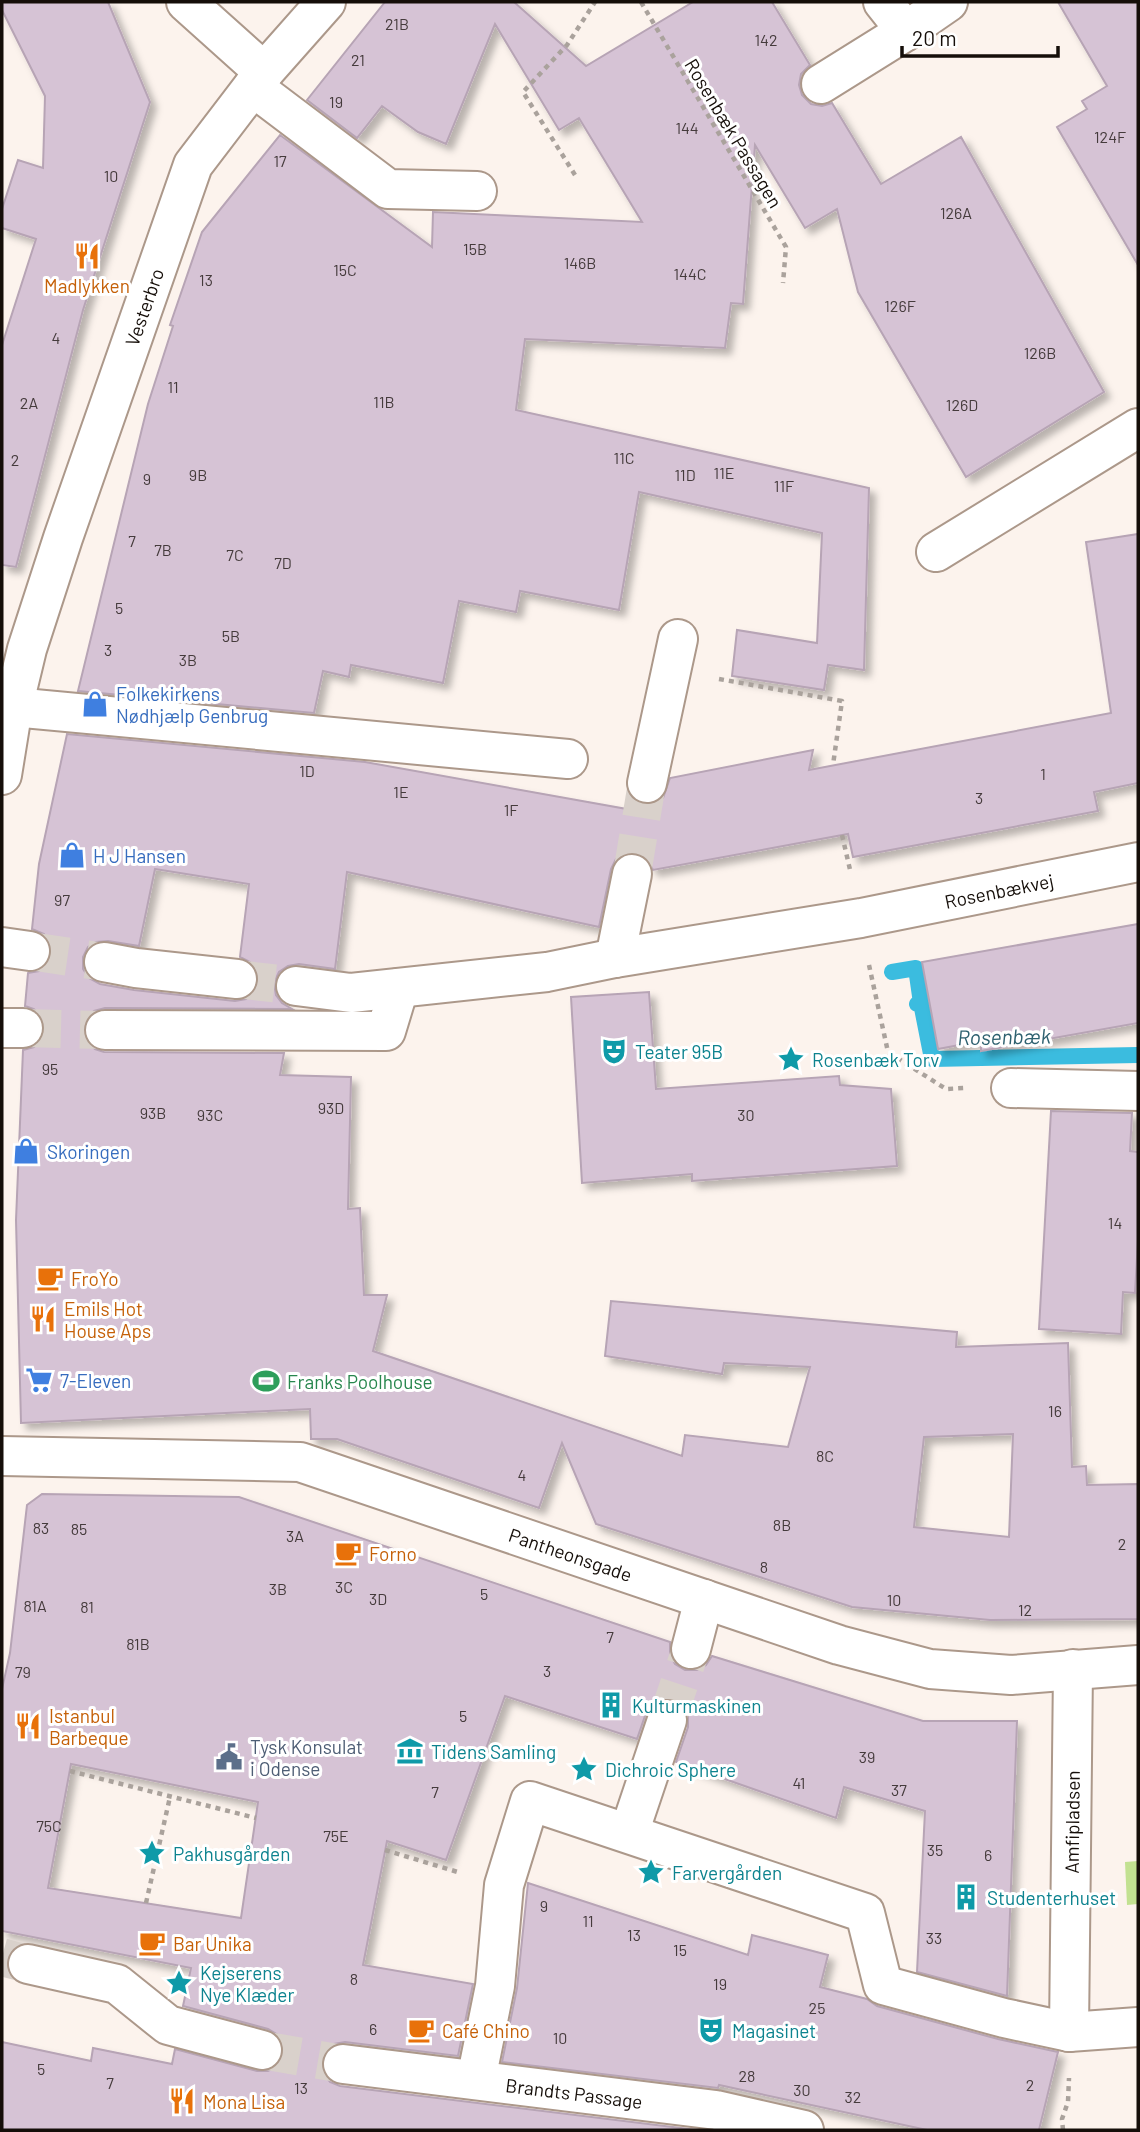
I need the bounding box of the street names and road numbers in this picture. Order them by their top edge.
street label: Rosenbæk Passagen [680,54,788,212]
street label: Vesterbro [119,265,168,349]
street label: Rosenbækvej [942,868,1056,912]
street label: Pantheonsgade [506,1522,635,1585]
street label: Amfipladsen [1059,1770,1083,1874]
street label: Brandts Passage [504,2073,644,2112]

